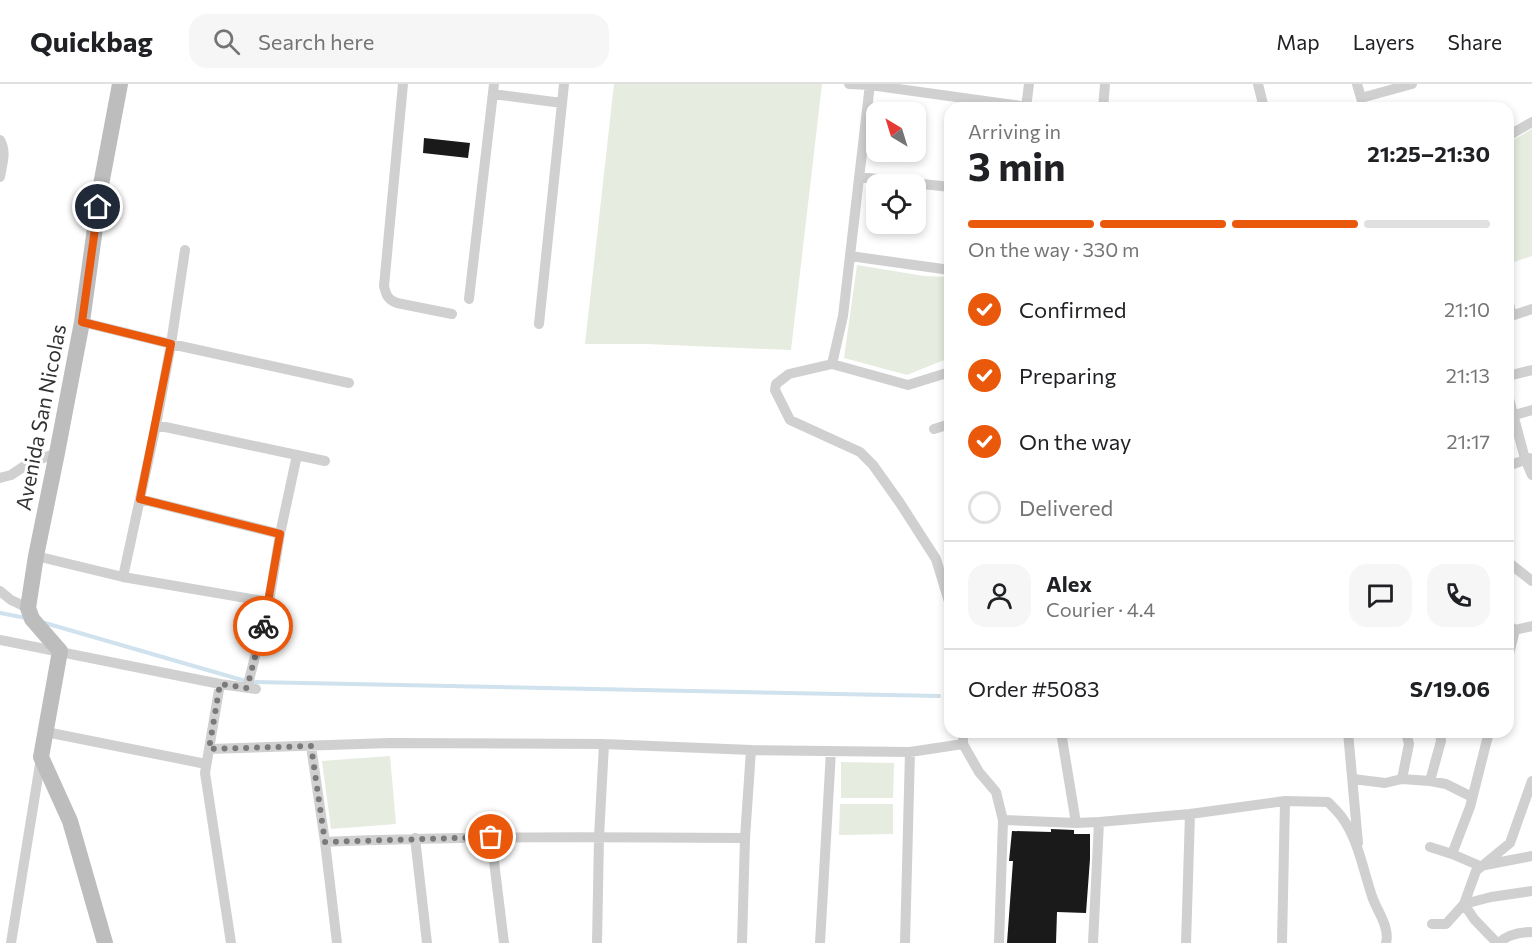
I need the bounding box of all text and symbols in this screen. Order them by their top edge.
search box [189,14,609,68]
text: Quickbag [30,24,153,58]
icon: search [210,25,243,58]
text: Search here [258,28,374,55]
text: Map [1276,29,1320,54]
text: Layers [1353,29,1415,54]
text: Share [1448,29,1502,54]
north arrow [866,102,926,162]
map controls [866,102,926,234]
text: Arriving in [968,119,1061,143]
text: 21:25–21:30 [1367,140,1490,167]
text: 3 min [968,141,1066,189]
button: locate [866,174,926,234]
pin [72,181,123,232]
icon: home [81,190,114,223]
text: On the way · 330 m [968,237,1140,261]
icon: check [968,293,1001,326]
text: Confirmed [1019,296,1126,323]
text: 21:10 [1444,297,1490,321]
street label: Avenida San Nicolas [10,322,70,512]
icon: check [968,359,1001,392]
text: Preparing [1019,362,1116,389]
text: 21:13 [1446,363,1490,387]
icon: check [968,425,1001,458]
text: On the way [1019,428,1131,455]
text: 21:17 [1447,429,1490,453]
text: Delivered [1019,494,1113,521]
button: person [968,564,1031,627]
button: chat [1349,564,1412,627]
button: phone [1427,564,1490,627]
text: Alex [1046,570,1092,597]
courier [233,596,293,656]
text: Courier · 4.4 [1046,597,1155,621]
icon: bike [247,610,280,643]
text: Order #5083 [968,675,1100,702]
text: S/19.06 [1410,675,1490,702]
pin [465,811,516,862]
icon: bag [474,820,507,853]

